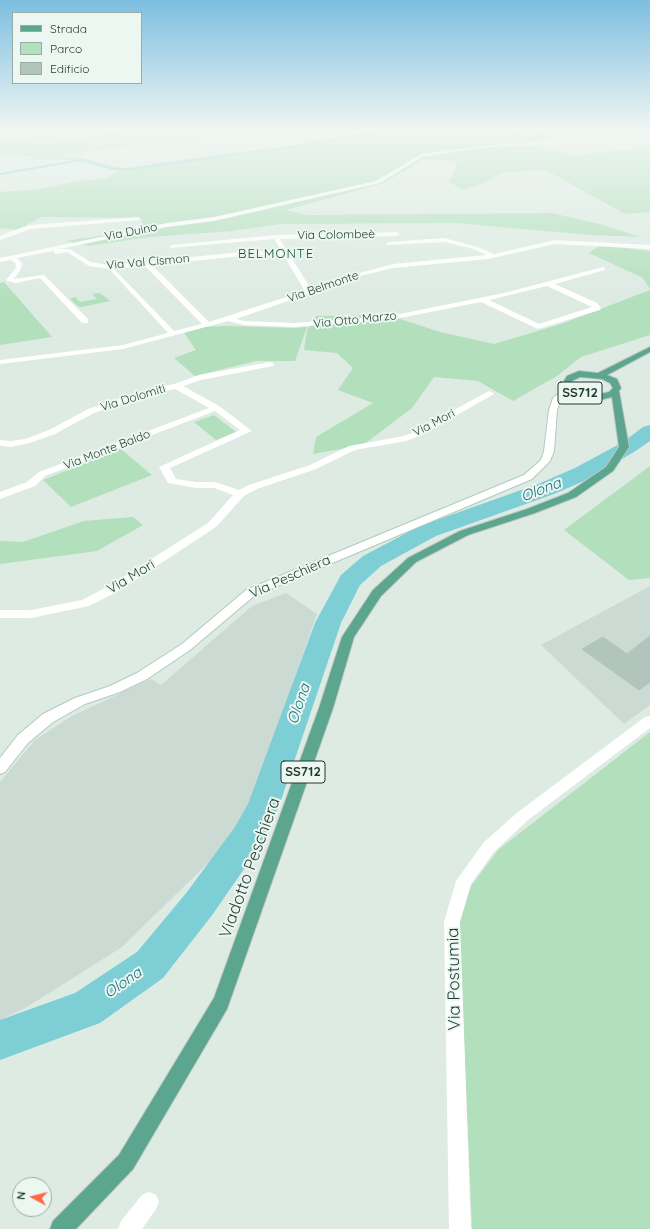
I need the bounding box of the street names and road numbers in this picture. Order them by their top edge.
street label: Via Duino [103,220,159,244]
street label: Via Colombeè [297,227,375,243]
street label: Via Val Cismon [106,251,190,273]
street label: Via Belmonte [286,268,360,306]
street label: Via Otto Marzo [313,308,397,332]
street label: Via Dolomiti [99,381,167,415]
road number: SS712 [558,382,602,404]
street label: Via Mori [411,406,457,440]
street label: Via Monte Baldo [62,427,152,473]
street label: Via Peschiera [247,552,333,602]
street label: Via Mori [104,556,158,598]
road number: SS712 [281,761,325,783]
street label: Viadotto Peschiera [215,795,285,941]
street label: Via Postumia [443,927,465,1031]

